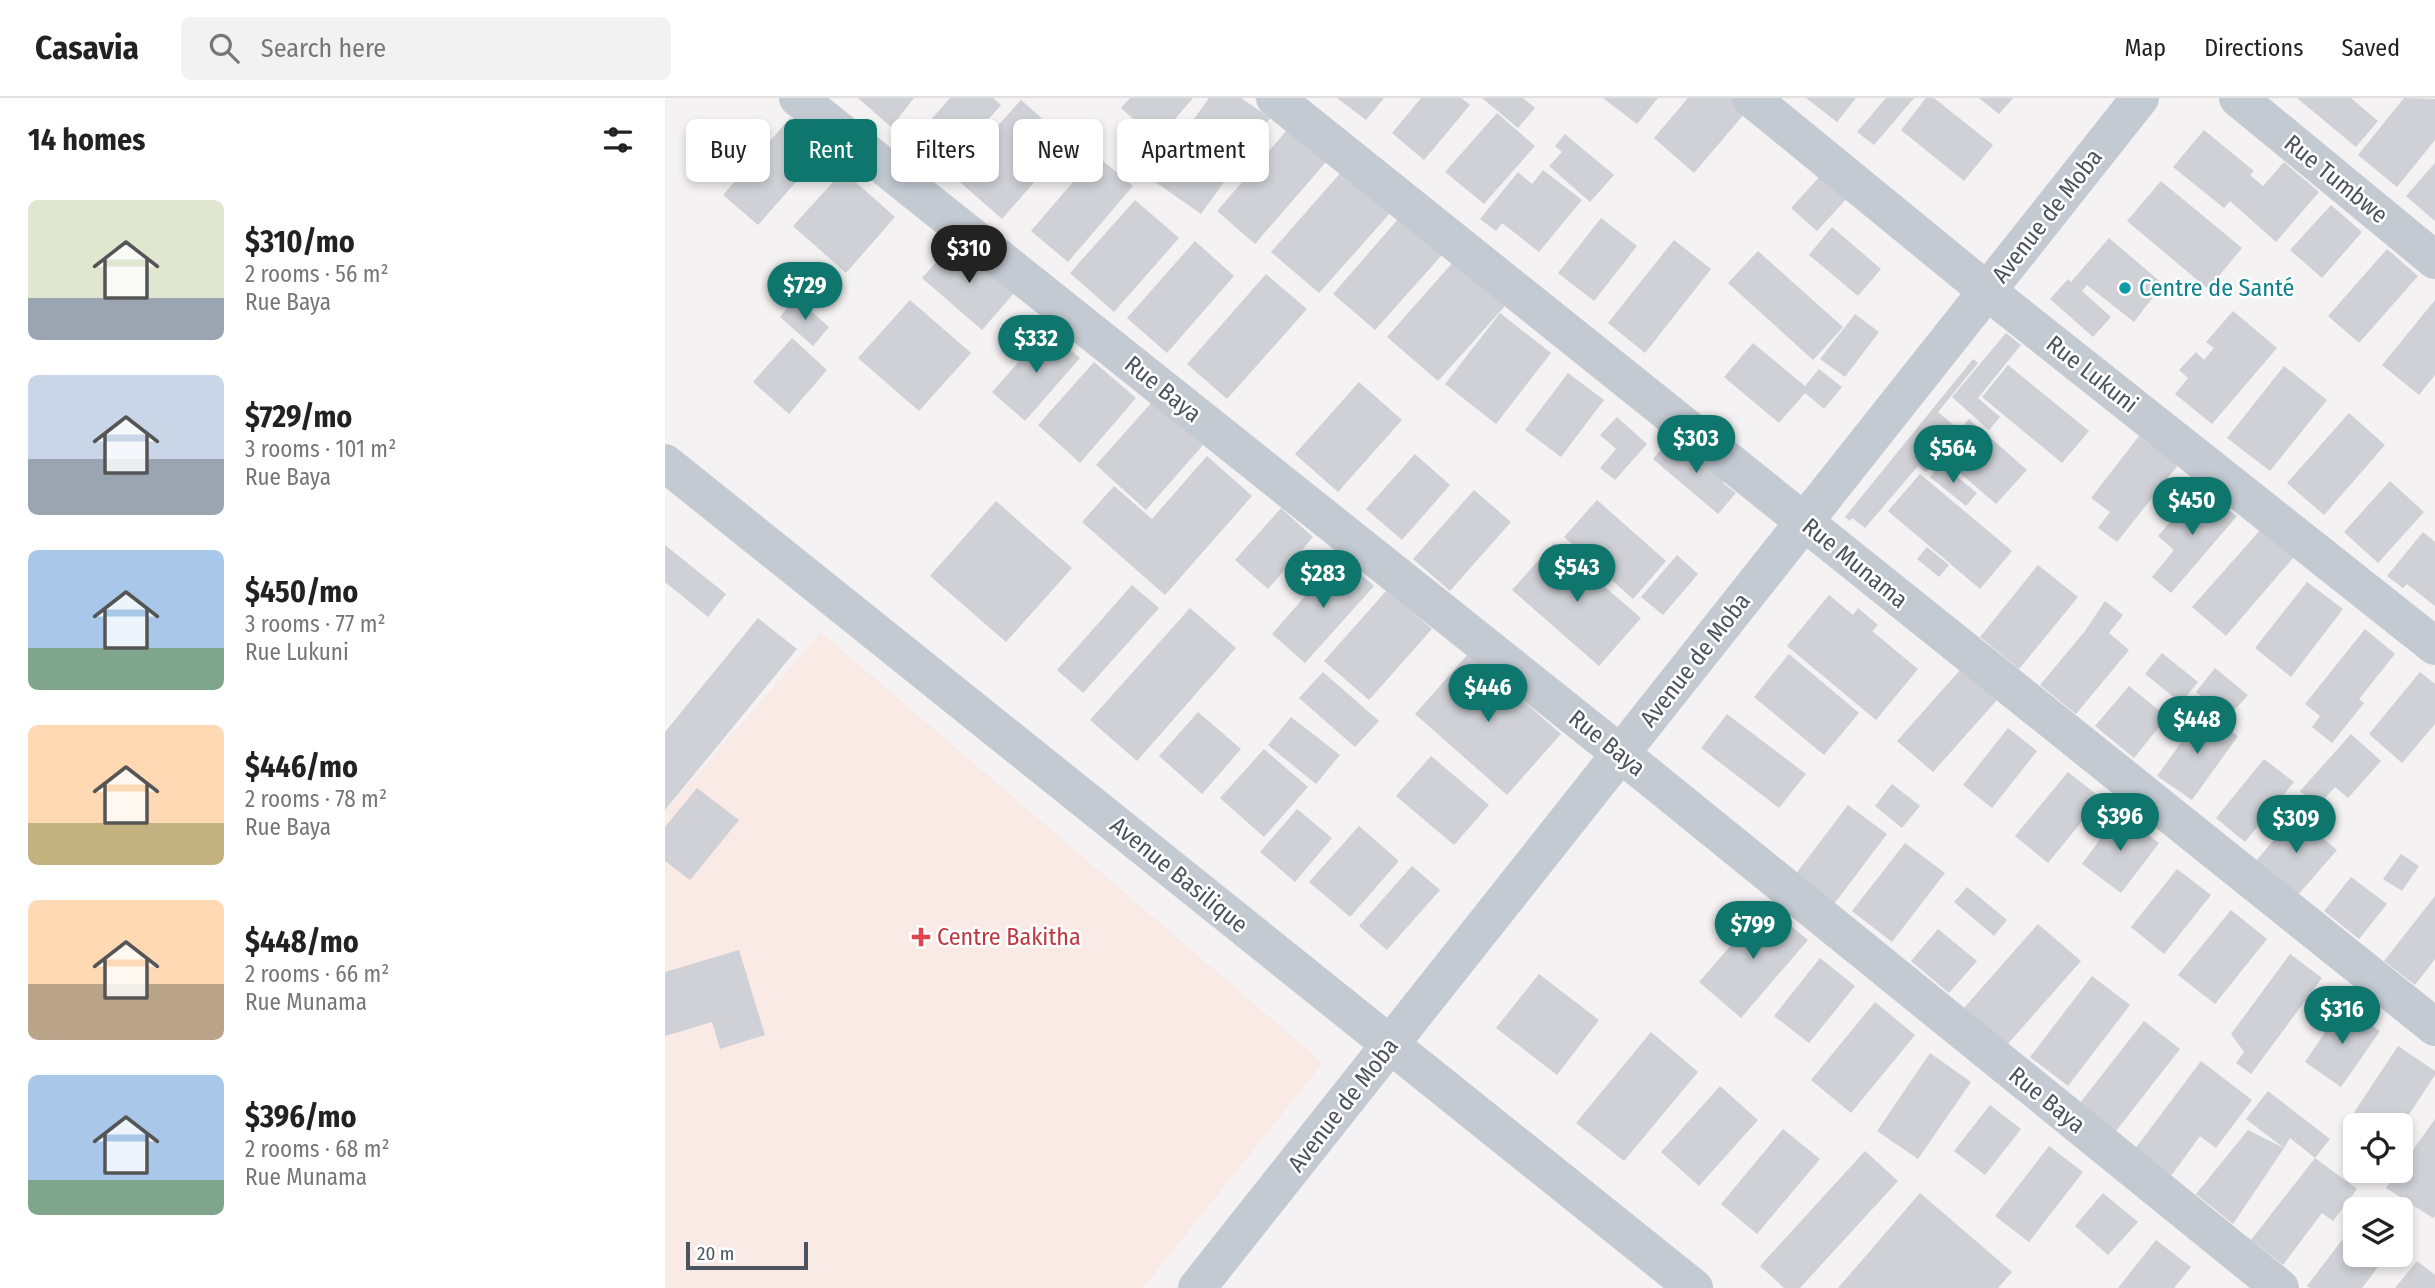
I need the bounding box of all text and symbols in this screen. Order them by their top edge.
search box [181,17,671,80]
text: Casavia [35,28,139,68]
icon: search [205,29,243,67]
text: Search here [261,33,386,64]
text: Map [2125,34,2166,62]
text: Directions [2204,34,2303,62]
text: Saved [2341,34,2400,62]
chip: Buy [686,119,770,182]
chip: Rent [784,119,877,182]
chip: Filters [891,119,999,182]
chip: New [1013,119,1103,182]
chip: Apartment [1117,119,1269,182]
icon: filters [599,121,637,159]
text: 14 homes [28,122,145,158]
street label: Rue Tumbwe [2279,129,2393,229]
street label: Avenue de Moba [1986,144,2108,288]
text: $310/mo [245,224,355,260]
pin: $310 [928,226,1010,285]
icon: home [84,228,168,312]
text: $310 [947,234,991,262]
text: 2 rooms · 56 m² [245,260,389,288]
pin: $729 [764,262,846,322]
text: $729 [783,271,827,299]
place label: Centre de Santé [2139,274,2294,302]
marker: Centre de Santé [2117,280,2133,296]
text: Rue Baya [245,288,331,316]
pin: $332 [995,316,1077,375]
text: $332 [1014,324,1058,352]
street label: Rue Lukuni [2041,330,2143,418]
street label: Rue Baya [1119,350,1207,428]
text: $729/mo [245,399,352,435]
icon: home [84,403,168,487]
pin: $303 [1655,416,1737,475]
text: $303 [1673,424,1719,452]
pin: $564 [1912,426,1994,485]
text: $564 [1930,434,1976,462]
text: 3 rooms · 101 m² [245,435,396,463]
text: Rue Baya [245,463,331,491]
pin: $450 [2151,478,2233,537]
text: $450 [2169,486,2215,514]
street label: Rue Munama [1797,512,1913,614]
pin: $543 [1536,545,1618,604]
pin: $283 [1282,550,1364,610]
text: $543 [1554,553,1600,581]
text: $283 [1301,559,1345,587]
text: $450/mo [245,574,358,610]
icon: home [84,578,168,662]
street label: Avenue de Moba [1634,588,1756,732]
text: 3 rooms · 77 m² [245,610,386,638]
text: Rue Lukuni [245,638,349,666]
pin: $446 [1447,664,1529,724]
text: $446 [1464,673,1512,701]
pin: $448 [2156,696,2238,756]
street label: Rue Baya [1563,704,1651,782]
text: $448 [2173,705,2221,733]
text: $446/mo [245,749,358,785]
icon: home [84,753,168,837]
text: 2 rooms · 78 m² [245,785,387,813]
pin: $396 [2079,794,2161,853]
pin: $309 [2255,796,2337,855]
text: $396 [2097,802,2143,830]
text: $309 [2273,804,2319,832]
street label: Avenue Basilique [1105,811,1253,939]
text: Rue Baya [245,813,331,841]
pin: $799 [1712,902,1794,961]
text: $799 [1731,910,1775,938]
place label: Centre Bakitha [937,923,1081,951]
text: $448/mo [245,924,359,960]
marker: Centre Bakitha [911,927,931,947]
icon: home [84,928,168,1012]
text: 2 rooms · 66 m² [245,960,389,988]
pin: $316 [2301,986,2383,1046]
text: Rue Munama [245,988,367,1016]
text: $316 [2320,995,2364,1023]
street label: Avenue de Moba [1282,1033,1404,1177]
street label: Rue Baya [2003,1061,2091,1139]
text: $396/mo [245,1099,357,1135]
icon: home [84,1103,168,1187]
map controls [2343,1113,2413,1267]
button: locate [2343,1113,2413,1183]
text: 2 rooms · 68 m² [245,1135,390,1163]
text: Rue Munama [245,1163,367,1191]
button: layers [2343,1197,2413,1267]
scale bar [686,1239,809,1271]
text: 20 m [697,1242,734,1265]

